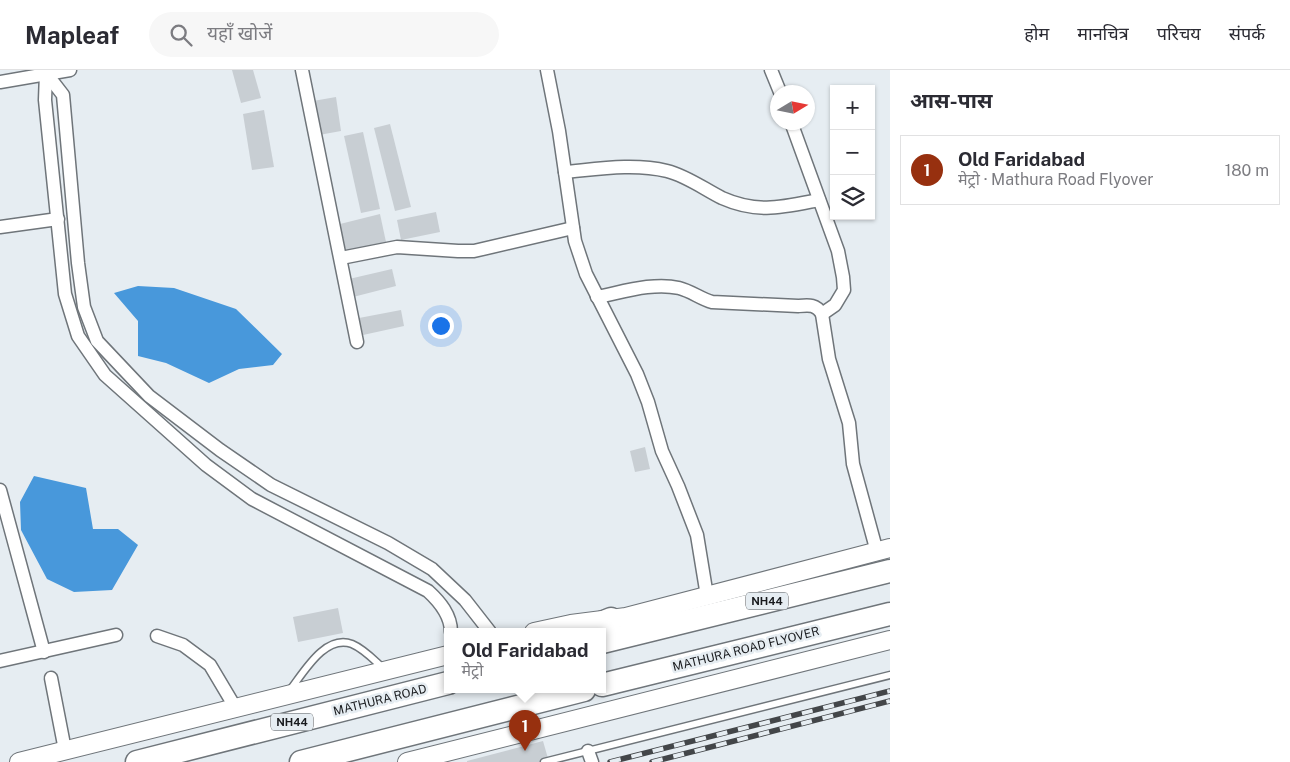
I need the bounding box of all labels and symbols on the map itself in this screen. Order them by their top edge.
north arrow [770,85,815,130]
your location [428,313,454,339]
road number: NH44 [746,592,788,610]
street label: MATHURA ROAD FLYOVER [671,624,821,674]
street label: MATHURA ROAD [332,682,428,718]
pin: 1 [509,710,541,751]
road number: NH44 [271,714,313,730]

